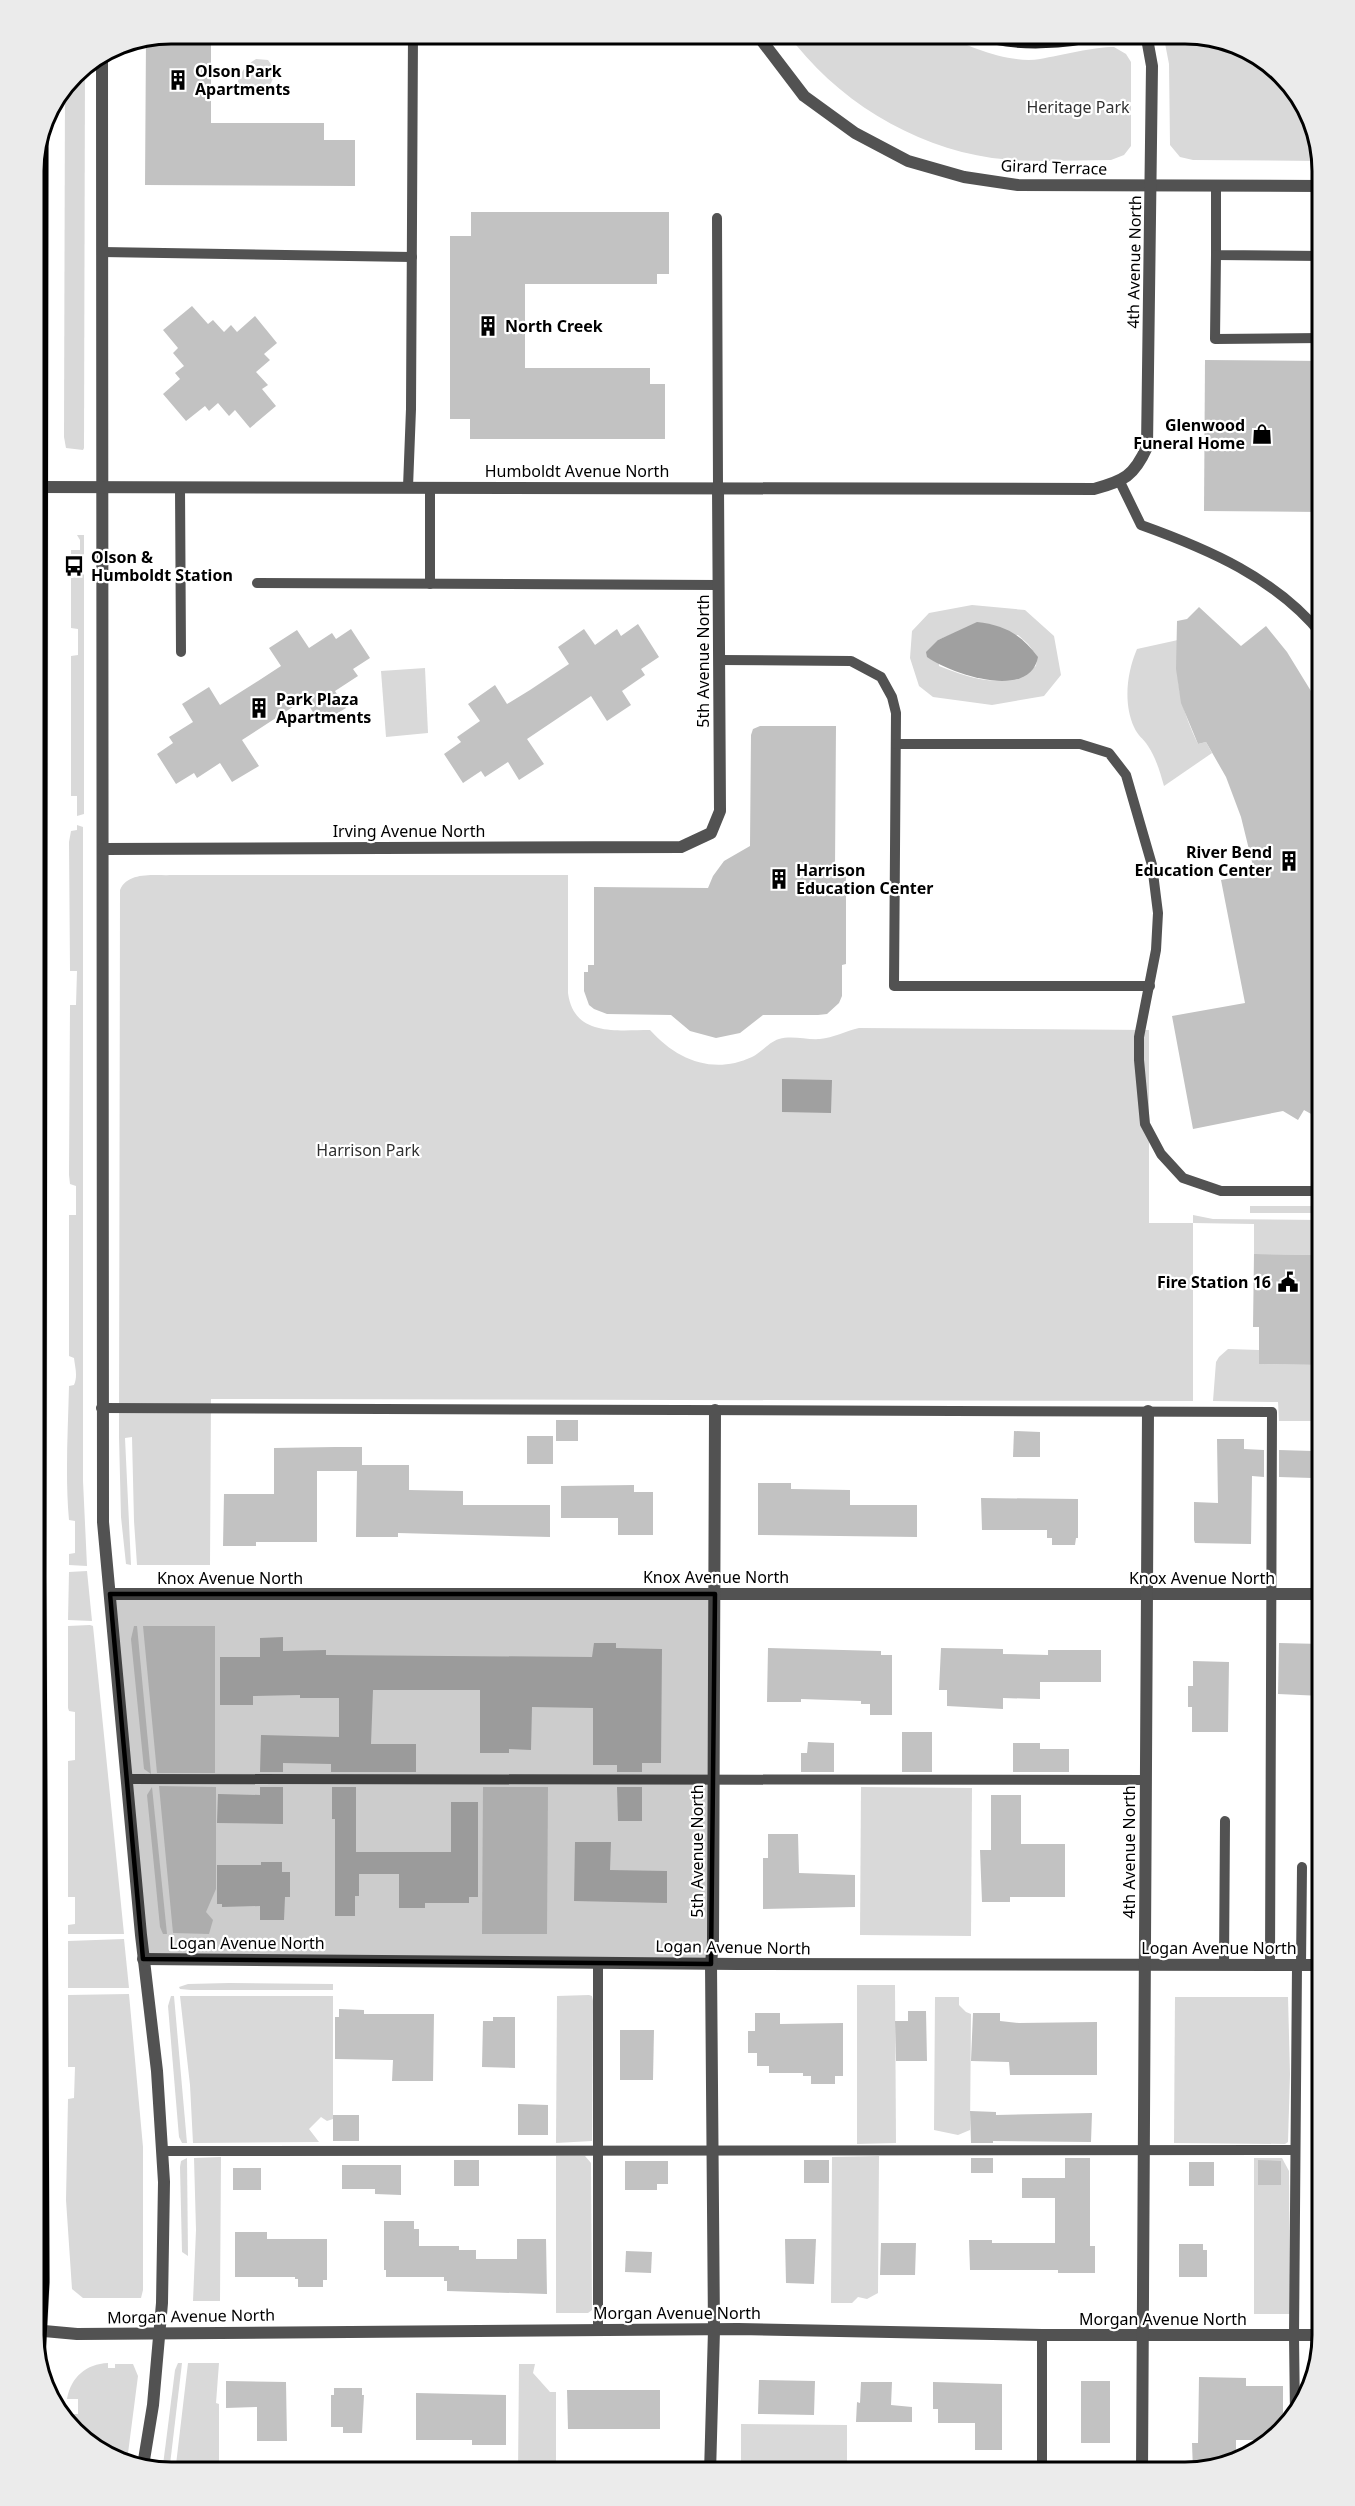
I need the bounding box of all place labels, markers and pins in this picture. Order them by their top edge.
place label: Olson Park Apartments [195,60,290,100]
building icon: Olson Park Apartments [166,68,190,92]
building icon: North Creek [476,314,500,338]
place label: North Creek [505,315,603,337]
place label: Glenwood Funeral Home [1133,414,1245,454]
shop icon: Glenwood Funeral Home [1250,422,1274,446]
place label: Olson & Humboldt Station [91,546,233,586]
bus stop icon: Olson & Humboldt Station [62,554,86,578]
place label: Park Plaza Apartments [276,688,371,728]
building icon: Park Plaza Apartments [247,696,271,720]
place label: River Bend Education Center [1135,841,1272,881]
building icon: River Bend Education Center [1277,849,1301,873]
place label: Harrison Education Center [796,859,933,899]
building icon: Harrison Education Center [767,867,791,891]
public building icon: Fire Station 16 [1276,1270,1300,1294]
place label: Fire Station 16 [1157,1271,1271,1293]

